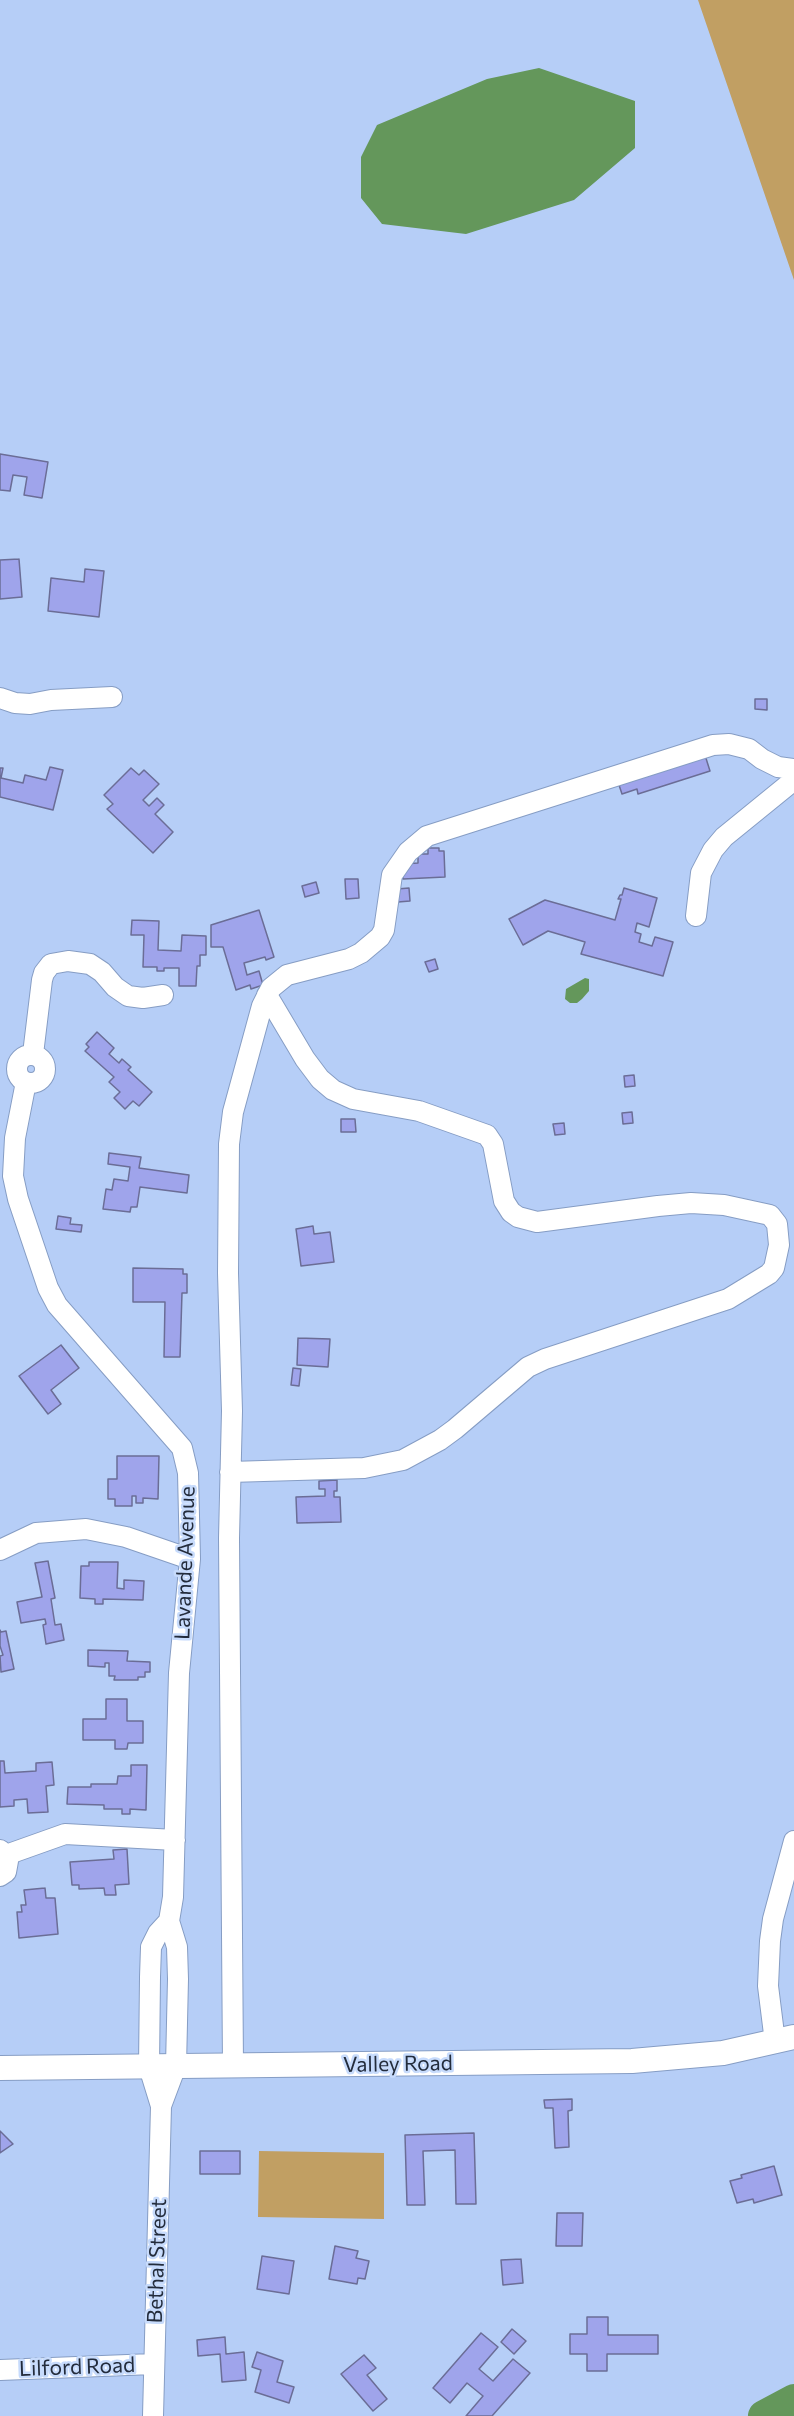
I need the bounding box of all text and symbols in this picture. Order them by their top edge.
street label: Lavande Avenue [170,1486,200,1640]
street label: Valley Road [343,2050,453,2078]
street label: Bethal Street [142,2198,172,2324]
street label: Lilford Road [18,2352,136,2382]

